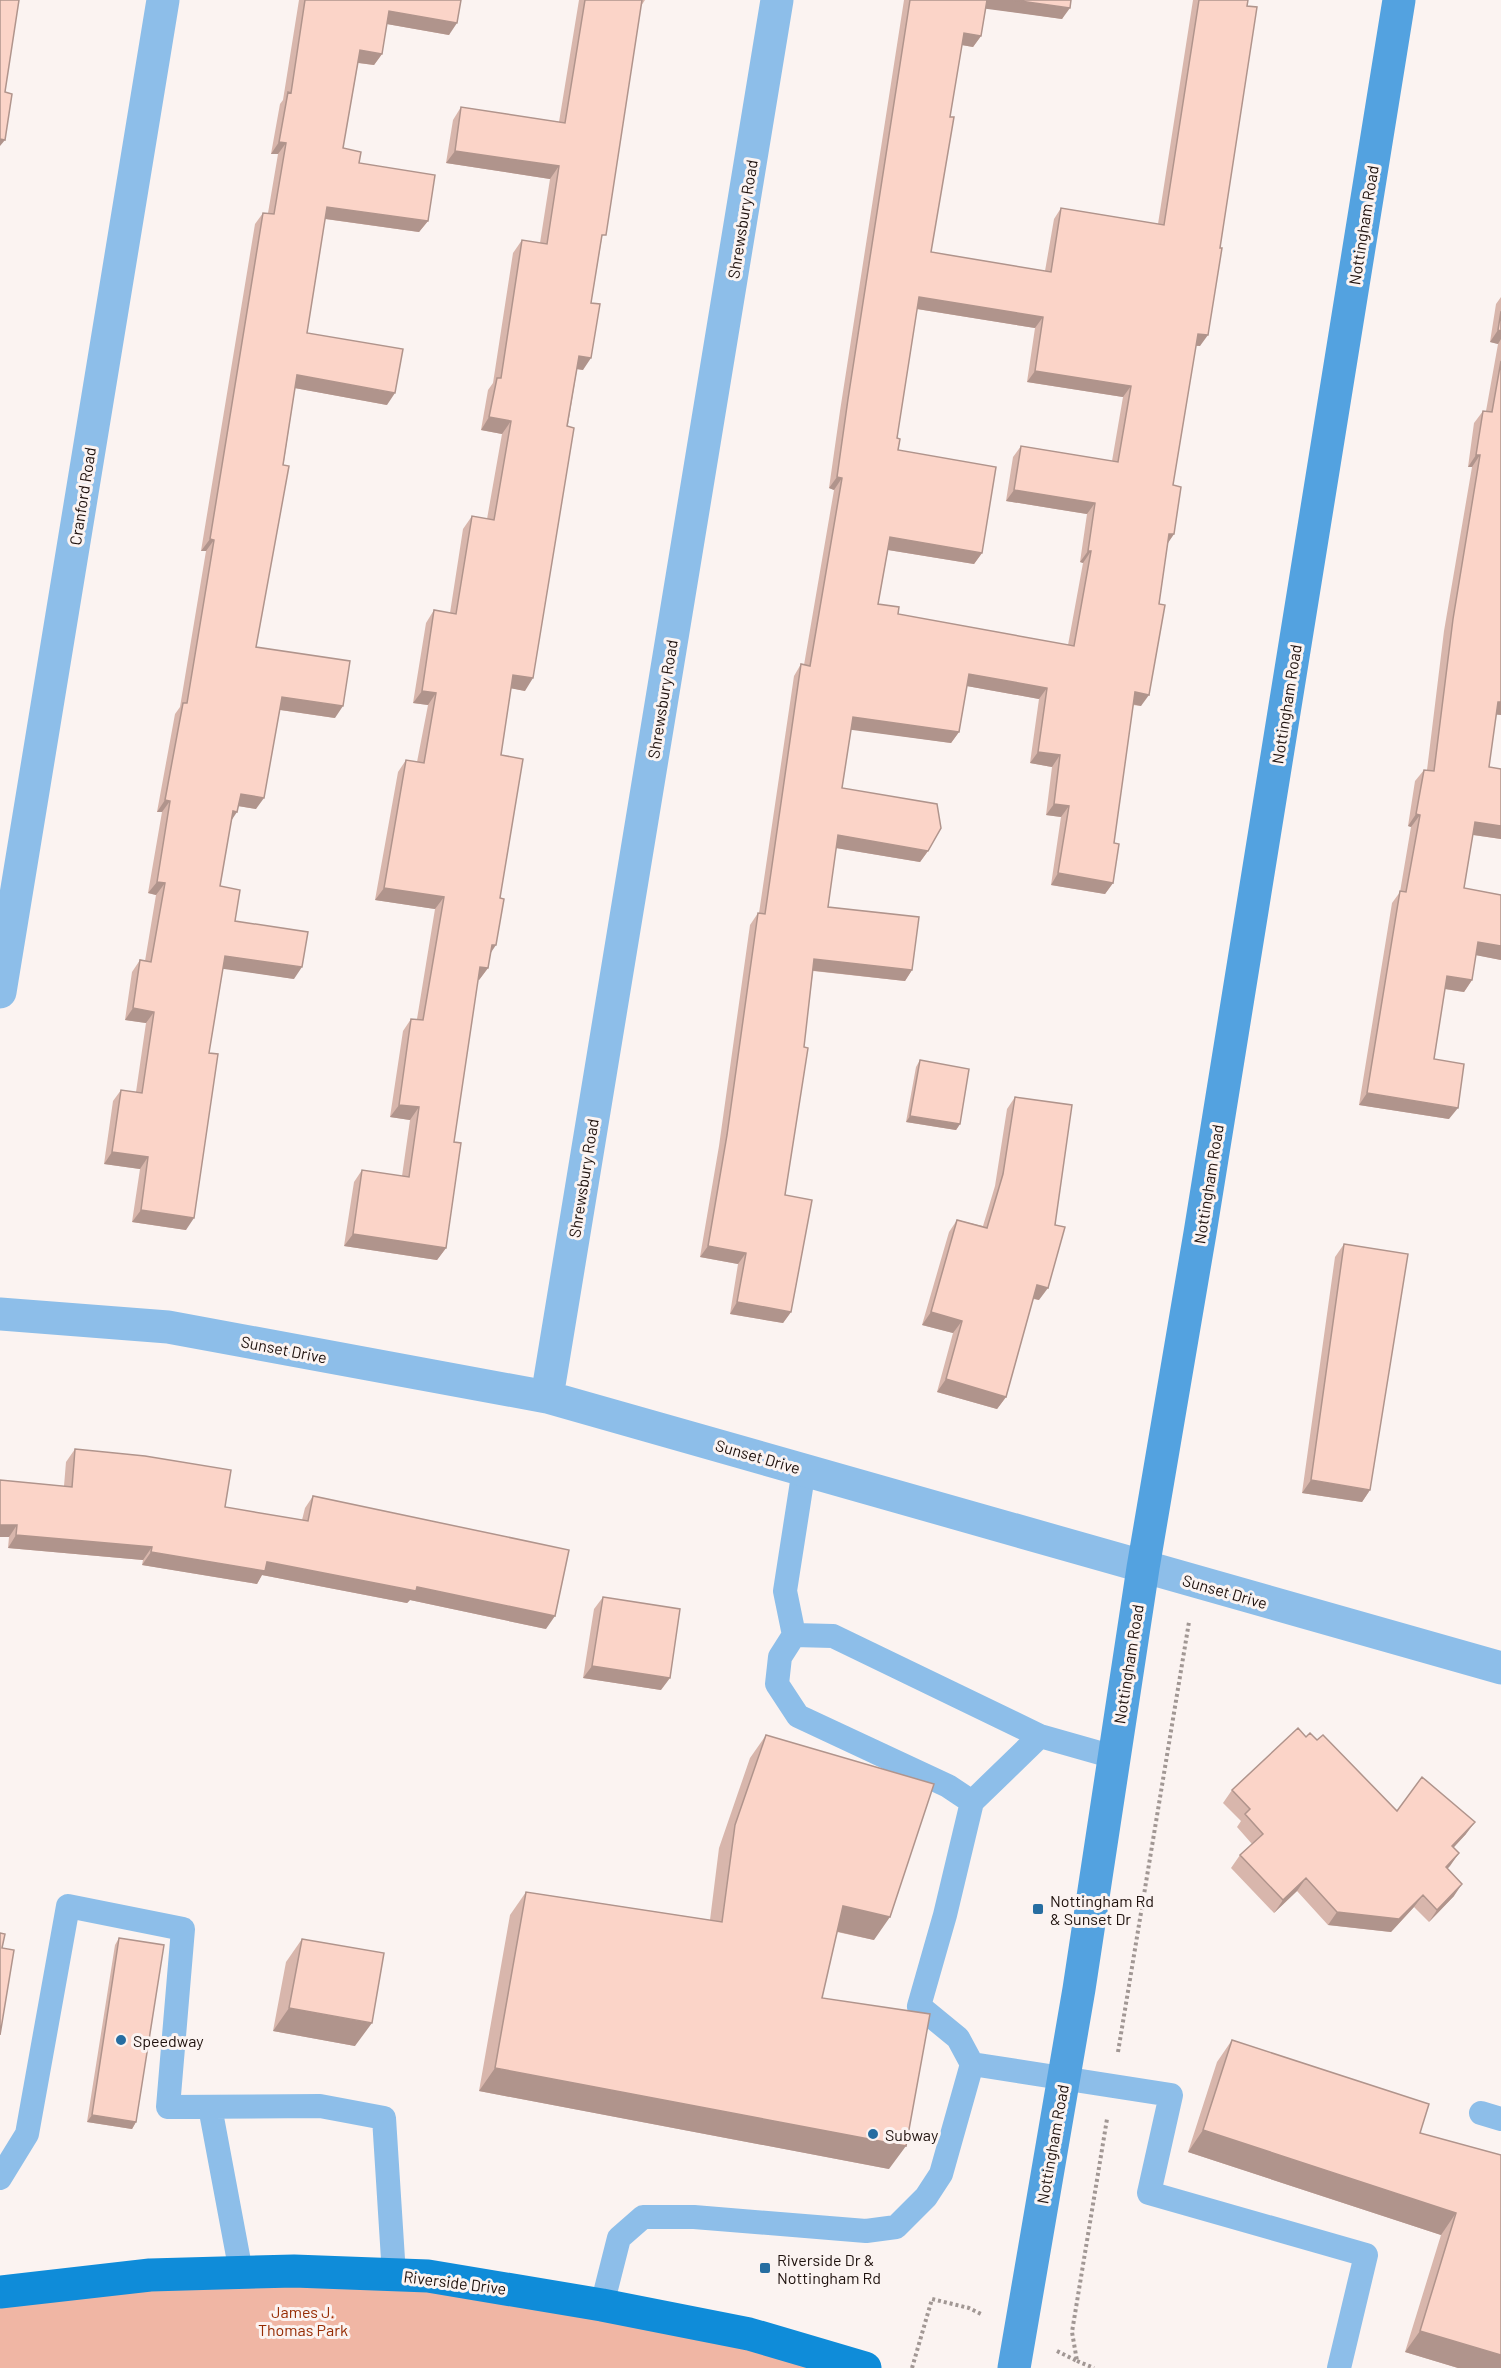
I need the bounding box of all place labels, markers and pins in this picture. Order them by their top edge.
place label: Nottingham Rd & Sunset Dr [1050,1891,1154,1928]
marker: Nottingham Rd & Sunset Dr [1031,1902,1045,1916]
place label: Speedway [133,2031,204,2050]
marker: Speedway [114,2033,128,2047]
place label: Subway [885,2125,939,2144]
marker: Subway [866,2127,880,2141]
place label: Riverside Dr & Nottingham Rd [777,2250,881,2287]
marker: Riverside Dr & Nottingham Rd [758,2261,772,2275]

